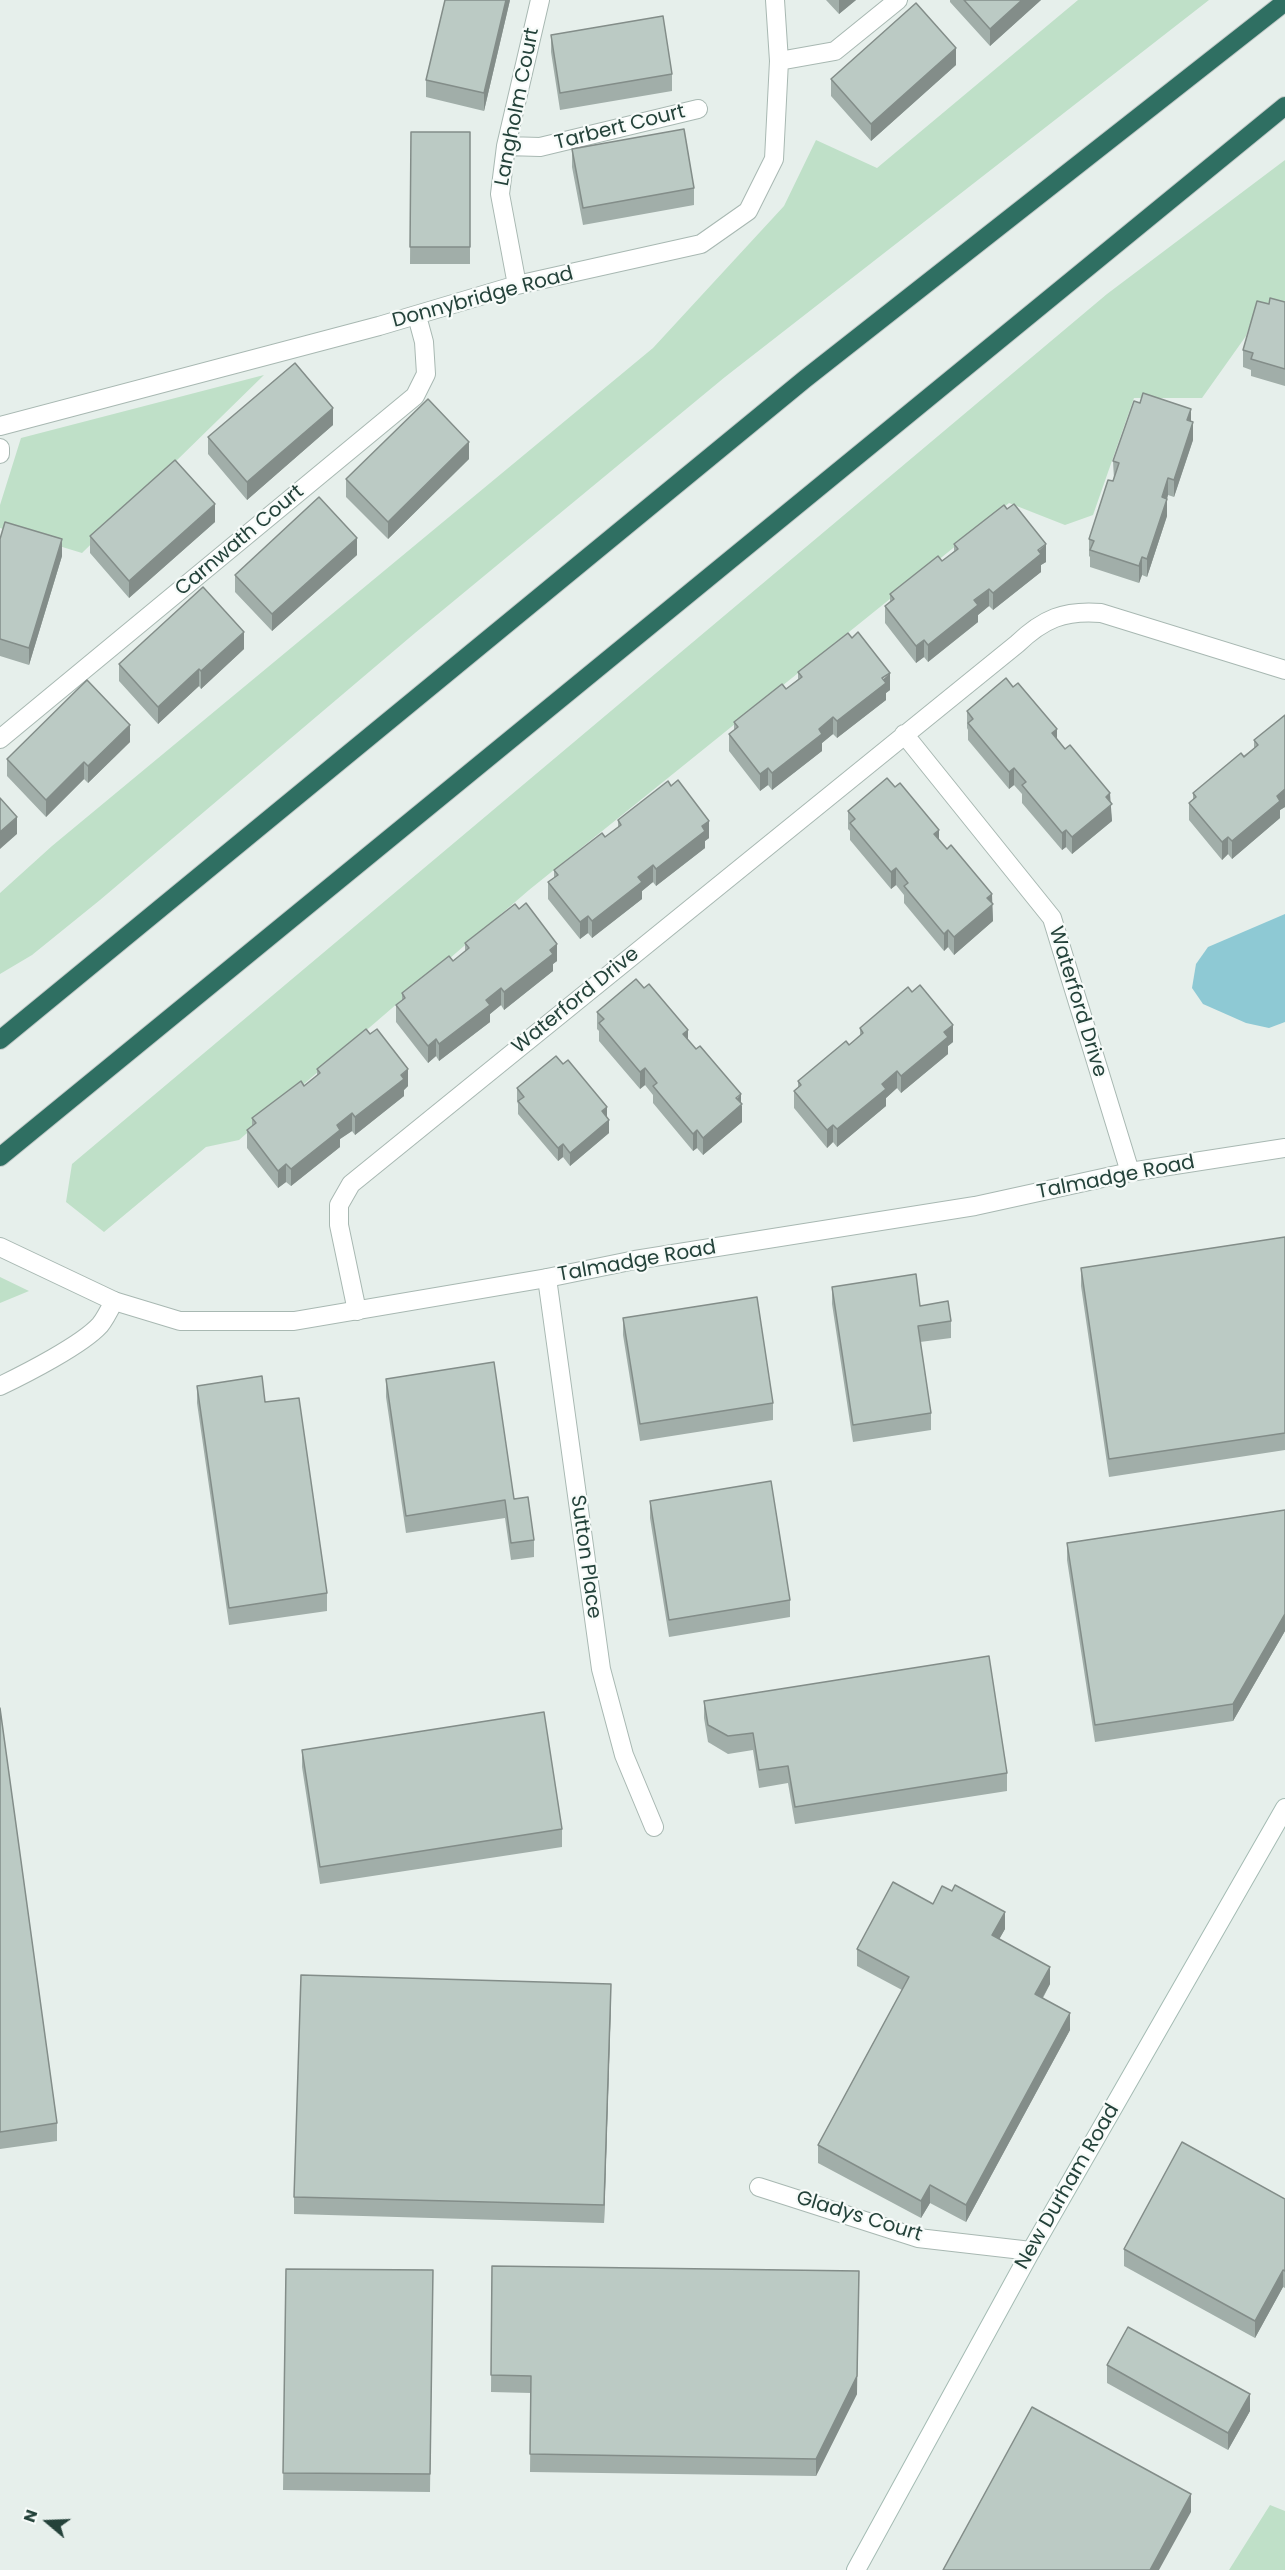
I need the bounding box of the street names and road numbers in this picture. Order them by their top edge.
street label: Langholm Court [491,26,545,188]
street label: Tarbert Court [552,100,688,156]
street label: Donnybridge Road [390,262,576,334]
street label: Carnwath Court [171,480,309,602]
street label: Waterford Drive [1043,924,1111,1080]
street label: Waterford Drive [508,943,644,1059]
street label: Talmadge Road [1035,1151,1197,1205]
street label: Talmadge Road [556,1236,718,1288]
street label: Sutton Place [564,1494,606,1620]
street label: New Durham Road [1011,2100,1125,2274]
street label: Gladys Court [793,2186,925,2248]

